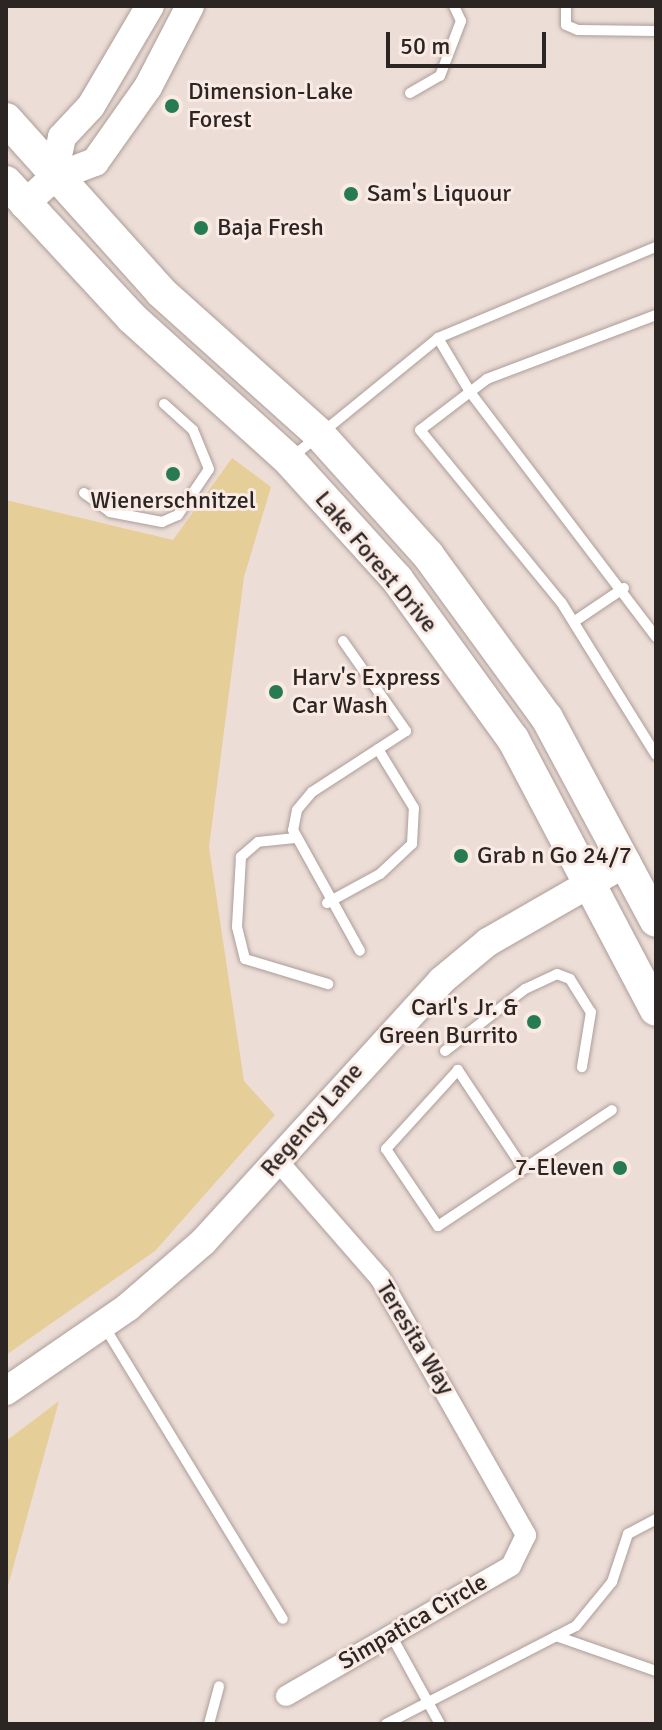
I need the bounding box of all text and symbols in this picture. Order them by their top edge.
scale bar [390,16,550,66]
text: 50 m [400,31,450,61]
place label: Dimension-Lake Forest [188,78,353,134]
marker: Dimension-Lake Forest [163,97,181,115]
place label: Sam's Liquour [367,180,511,208]
marker: Sam's Liquour [342,185,360,203]
place label: Baja Fresh [217,214,324,242]
marker: Baja Fresh [192,219,210,237]
marker: Wienerschnitzel [164,465,182,483]
street label: Lake Forest Drive [308,485,444,639]
place label: Wienerschnitzel [90,487,256,515]
place label: Harv's Express Car Wash [292,664,440,720]
marker: Harv's Express Car Wash [267,683,285,701]
place label: Grab n Go 24/7 [477,842,632,870]
marker: Grab n Go 24/7 [452,847,470,865]
place label: Carl's Jr. & Green Burrito [379,994,518,1050]
marker: Carl's Jr. & Green Burrito [525,1013,543,1031]
street label: Regency Lane [255,1057,369,1183]
place label: 7-Eleven [515,1154,604,1182]
marker: 7-Eleven [611,1159,629,1177]
street label: Teresita Way [370,1276,460,1400]
street label: Simpatica Circle [334,1568,492,1676]

